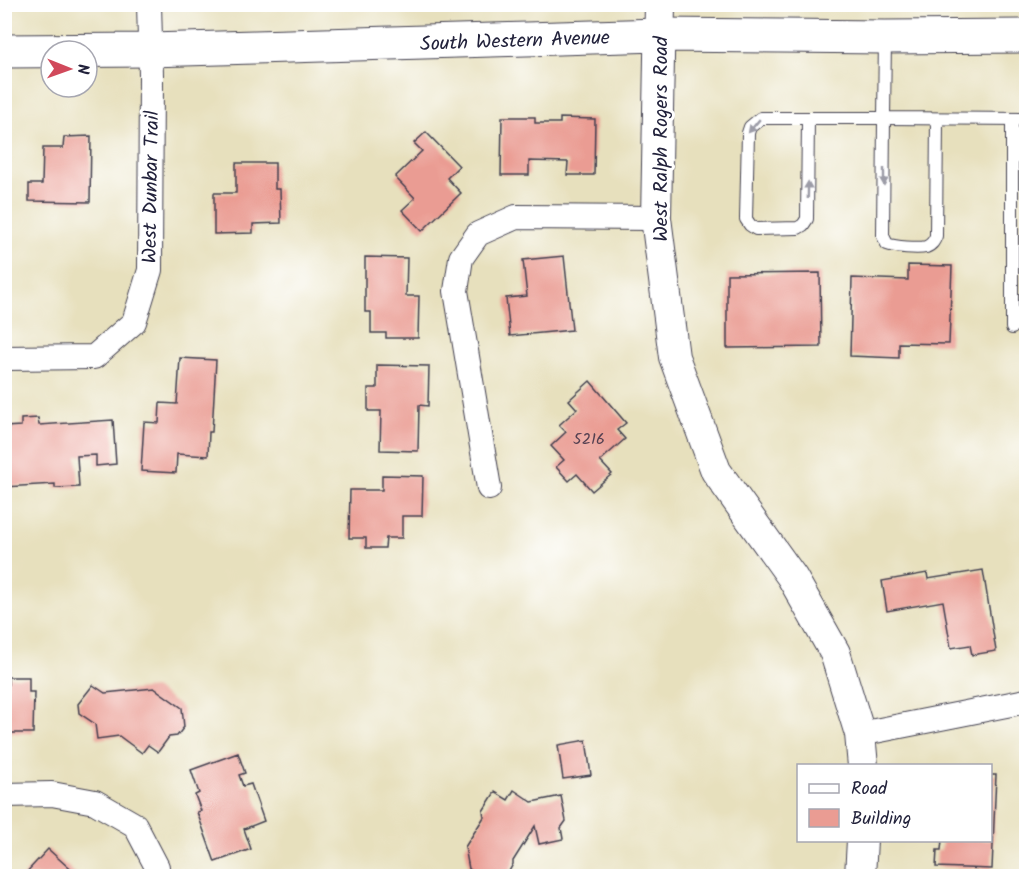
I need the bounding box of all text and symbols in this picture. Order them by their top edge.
street label: South Western Avenue [420,23,611,61]
street label: West Ralph Rogers Road [646,35,678,242]
north arrow [39,39,99,99]
text: N [70,64,95,75]
street label: West Dunbar Trail [135,110,169,264]
one-way arrow [748,118,761,134]
one-way arrow [879,167,889,186]
one-way arrow [803,180,813,199]
house number: 5216 [573,427,605,452]
legend [797,764,992,842]
text: Road [851,775,888,804]
text: Building [851,805,911,834]

